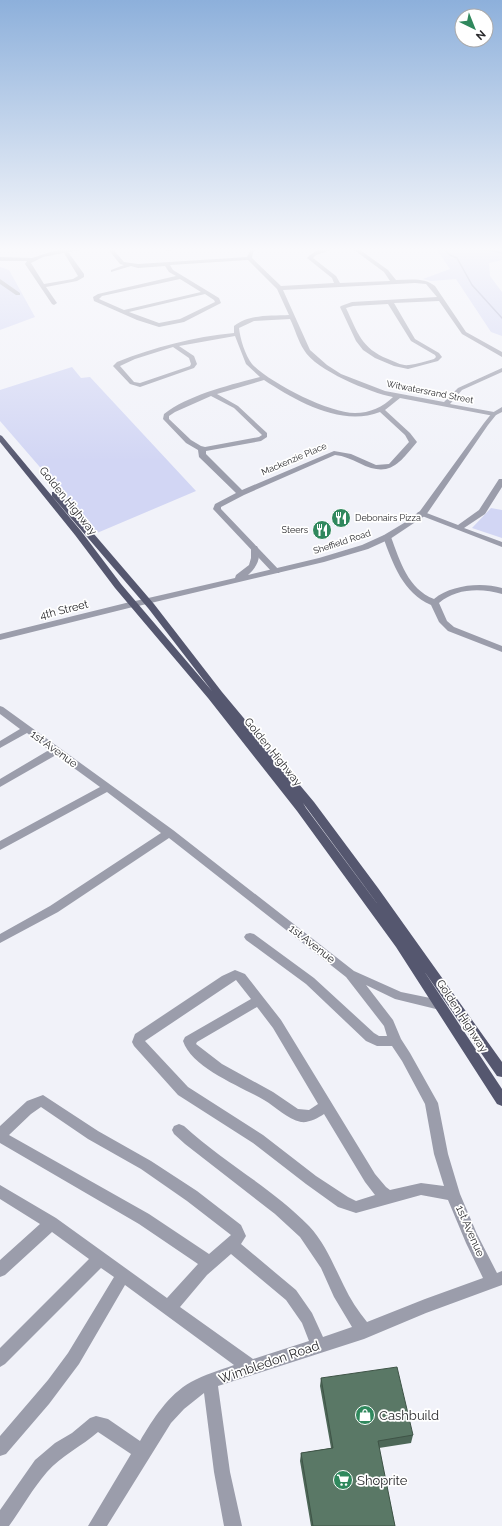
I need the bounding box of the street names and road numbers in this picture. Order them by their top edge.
street label: Witwatersrand Street [386,379,474,405]
street label: Mackenzie Place [260,440,329,477]
street label: Golden Highway [36,464,100,538]
street label: Sheffield Road [312,528,372,556]
street label: 4th Street [38,598,90,622]
street label: Golden Highway [241,715,305,789]
street label: 1st Avenue [28,728,80,771]
street label: 1st Avenue [286,922,338,966]
street label: Golden Highway [434,977,490,1055]
street label: 1st Avenue [453,1203,487,1259]
street label: Wimbledon Road [217,1338,321,1386]

